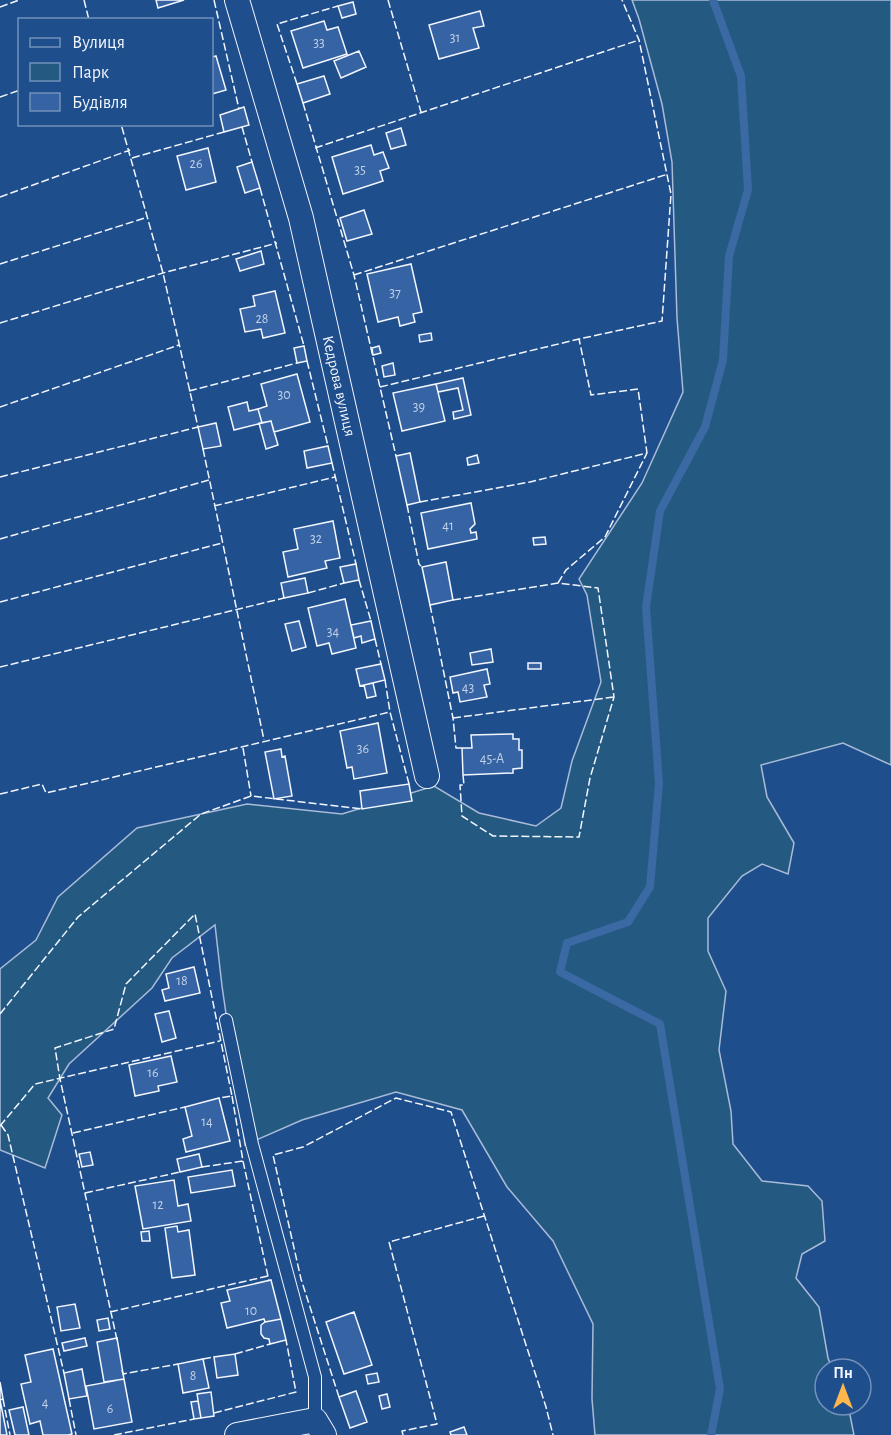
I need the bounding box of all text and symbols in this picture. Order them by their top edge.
legend [18,18,213,126]
house number: 31 [450,31,460,45]
text: Вулиця [72,34,125,52]
house number: 33 [313,36,325,50]
text: Парк [72,64,110,82]
text: Будівля [72,94,128,112]
house number: 26 [190,157,202,171]
house number: 35 [354,163,366,177]
house number: 37 [389,286,401,300]
house number: 28 [255,312,269,326]
street label: Кедрова вулиця [319,334,358,438]
house number: 30 [277,388,291,402]
house number: 39 [413,400,425,414]
house number: 41 [442,519,454,533]
house number: 32 [310,532,322,546]
house number: 34 [327,625,340,639]
house number: 43 [462,681,474,695]
house number: 36 [357,742,369,756]
house number: 45-А [480,752,504,766]
house number: 18 [176,974,188,988]
house number: 16 [147,1066,159,1080]
house number: 14 [201,1115,213,1129]
house number: 12 [152,1198,164,1212]
house number: 10 [245,1304,257,1318]
north arrow [813,1357,873,1417]
text: Пн [833,1365,853,1381]
house number: 8 [190,1369,196,1383]
house number: 4 [42,1396,49,1410]
house number: 6 [107,1402,113,1416]

